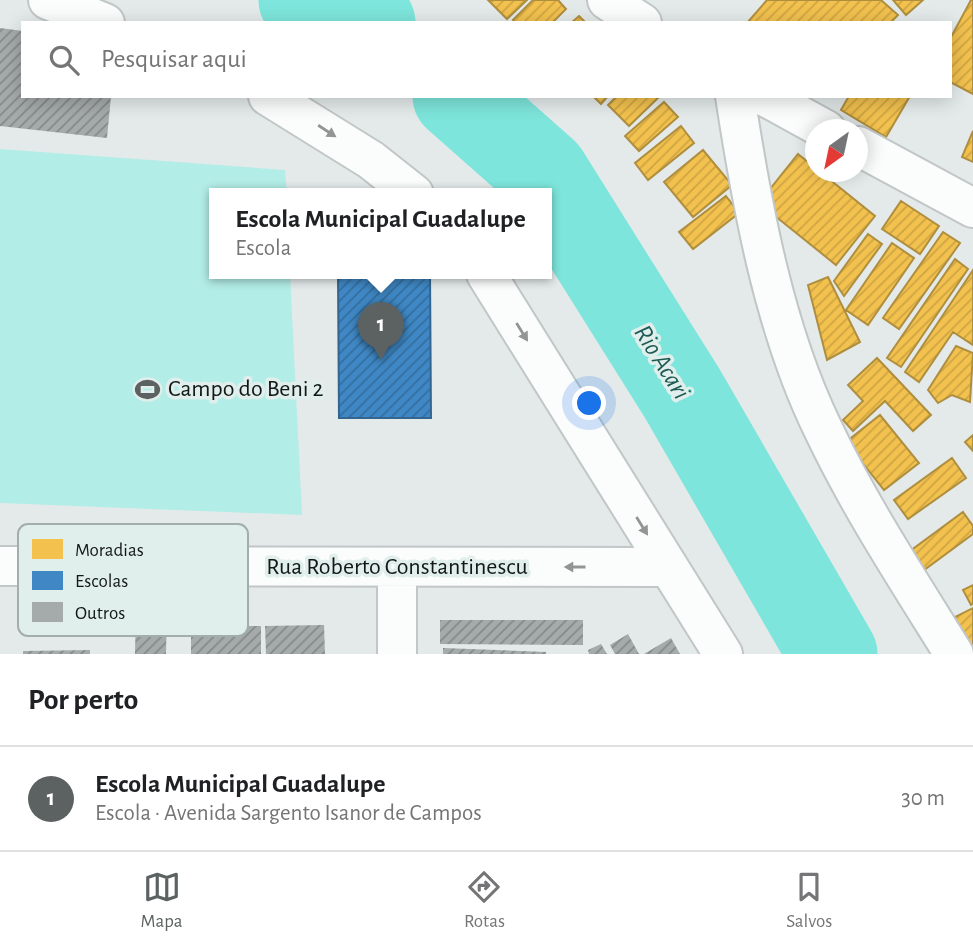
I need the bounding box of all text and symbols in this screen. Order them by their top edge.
search box [21,21,952,98]
icon: search [45,41,83,79]
text: Pesquisar aqui [101,46,247,72]
north arrow [805,119,868,182]
one-way arrow [318,124,336,138]
popup [209,188,552,279]
text: Escola Municipal Guadalupe [235,206,526,232]
text: Escola [235,237,291,260]
pin: 1 [358,302,404,360]
water label: Rio Acari [629,320,695,404]
one-way arrow [516,322,529,342]
sports icon: Campo do Beni 2 [134,375,162,403]
place label: Campo do Beni 2 [168,377,324,401]
your location [572,386,606,420]
one-way arrow [635,516,648,535]
legend [18,524,248,636]
text: Moradias [75,541,144,560]
street label: Rua Roberto Constantinescu [266,555,528,579]
one-way arrow [564,561,586,573]
text: Escolas [75,572,128,591]
text: Outros [75,604,125,623]
text: Por perto [28,685,138,715]
text: Escola Municipal Guadalupe [95,771,386,797]
text: 1 [47,787,55,810]
text: 30 m [901,787,945,810]
text: Escola · Avenida Sargento Isanor de Campos [95,802,482,825]
tab: Mapa [141,868,183,933]
tab: Rotas [464,868,505,933]
tab: Salvos [786,868,832,933]

